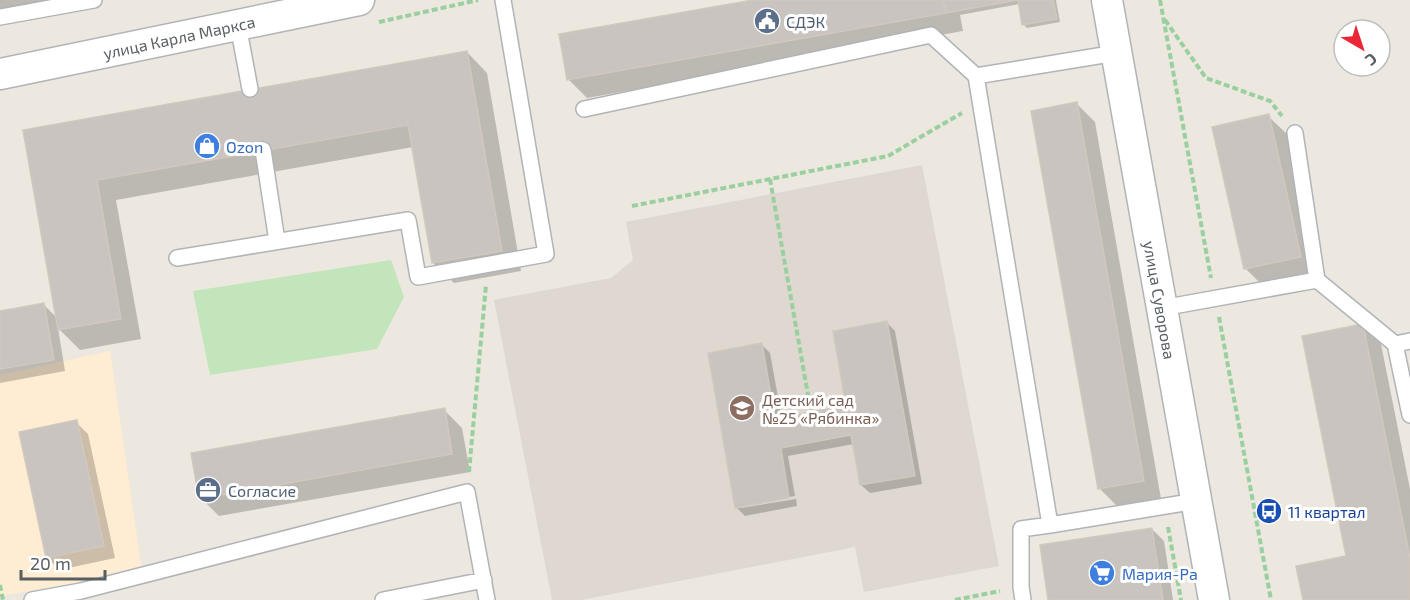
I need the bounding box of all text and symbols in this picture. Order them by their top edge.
public building icon: СДЭК [752,6,782,36]
street label: улица Карла Маркса [101,12,257,63]
place label: СДЭК [786,12,825,31]
north arrow [1332,18,1392,78]
text: С [1362,50,1381,70]
shop icon: Ozon [192,131,222,161]
place label: Ozon [226,137,263,156]
street label: улица Суворова [1139,239,1180,361]
place label: Детский сад №25 «Рябинка» [762,390,879,427]
school or university icon: Детский сад №25 «Рябинка» [727,393,757,423]
office icon: Согласие [193,475,223,505]
place label: Согласие [228,481,296,500]
bus stop icon: 11 квартал [1254,496,1284,526]
place label: 11 квартал [1288,502,1366,521]
scale bar [21,543,105,581]
text: 20 m [30,552,71,574]
supermarket icon: Мария-Ра [1087,558,1117,588]
place label: Мария-Ра [1122,564,1198,583]

